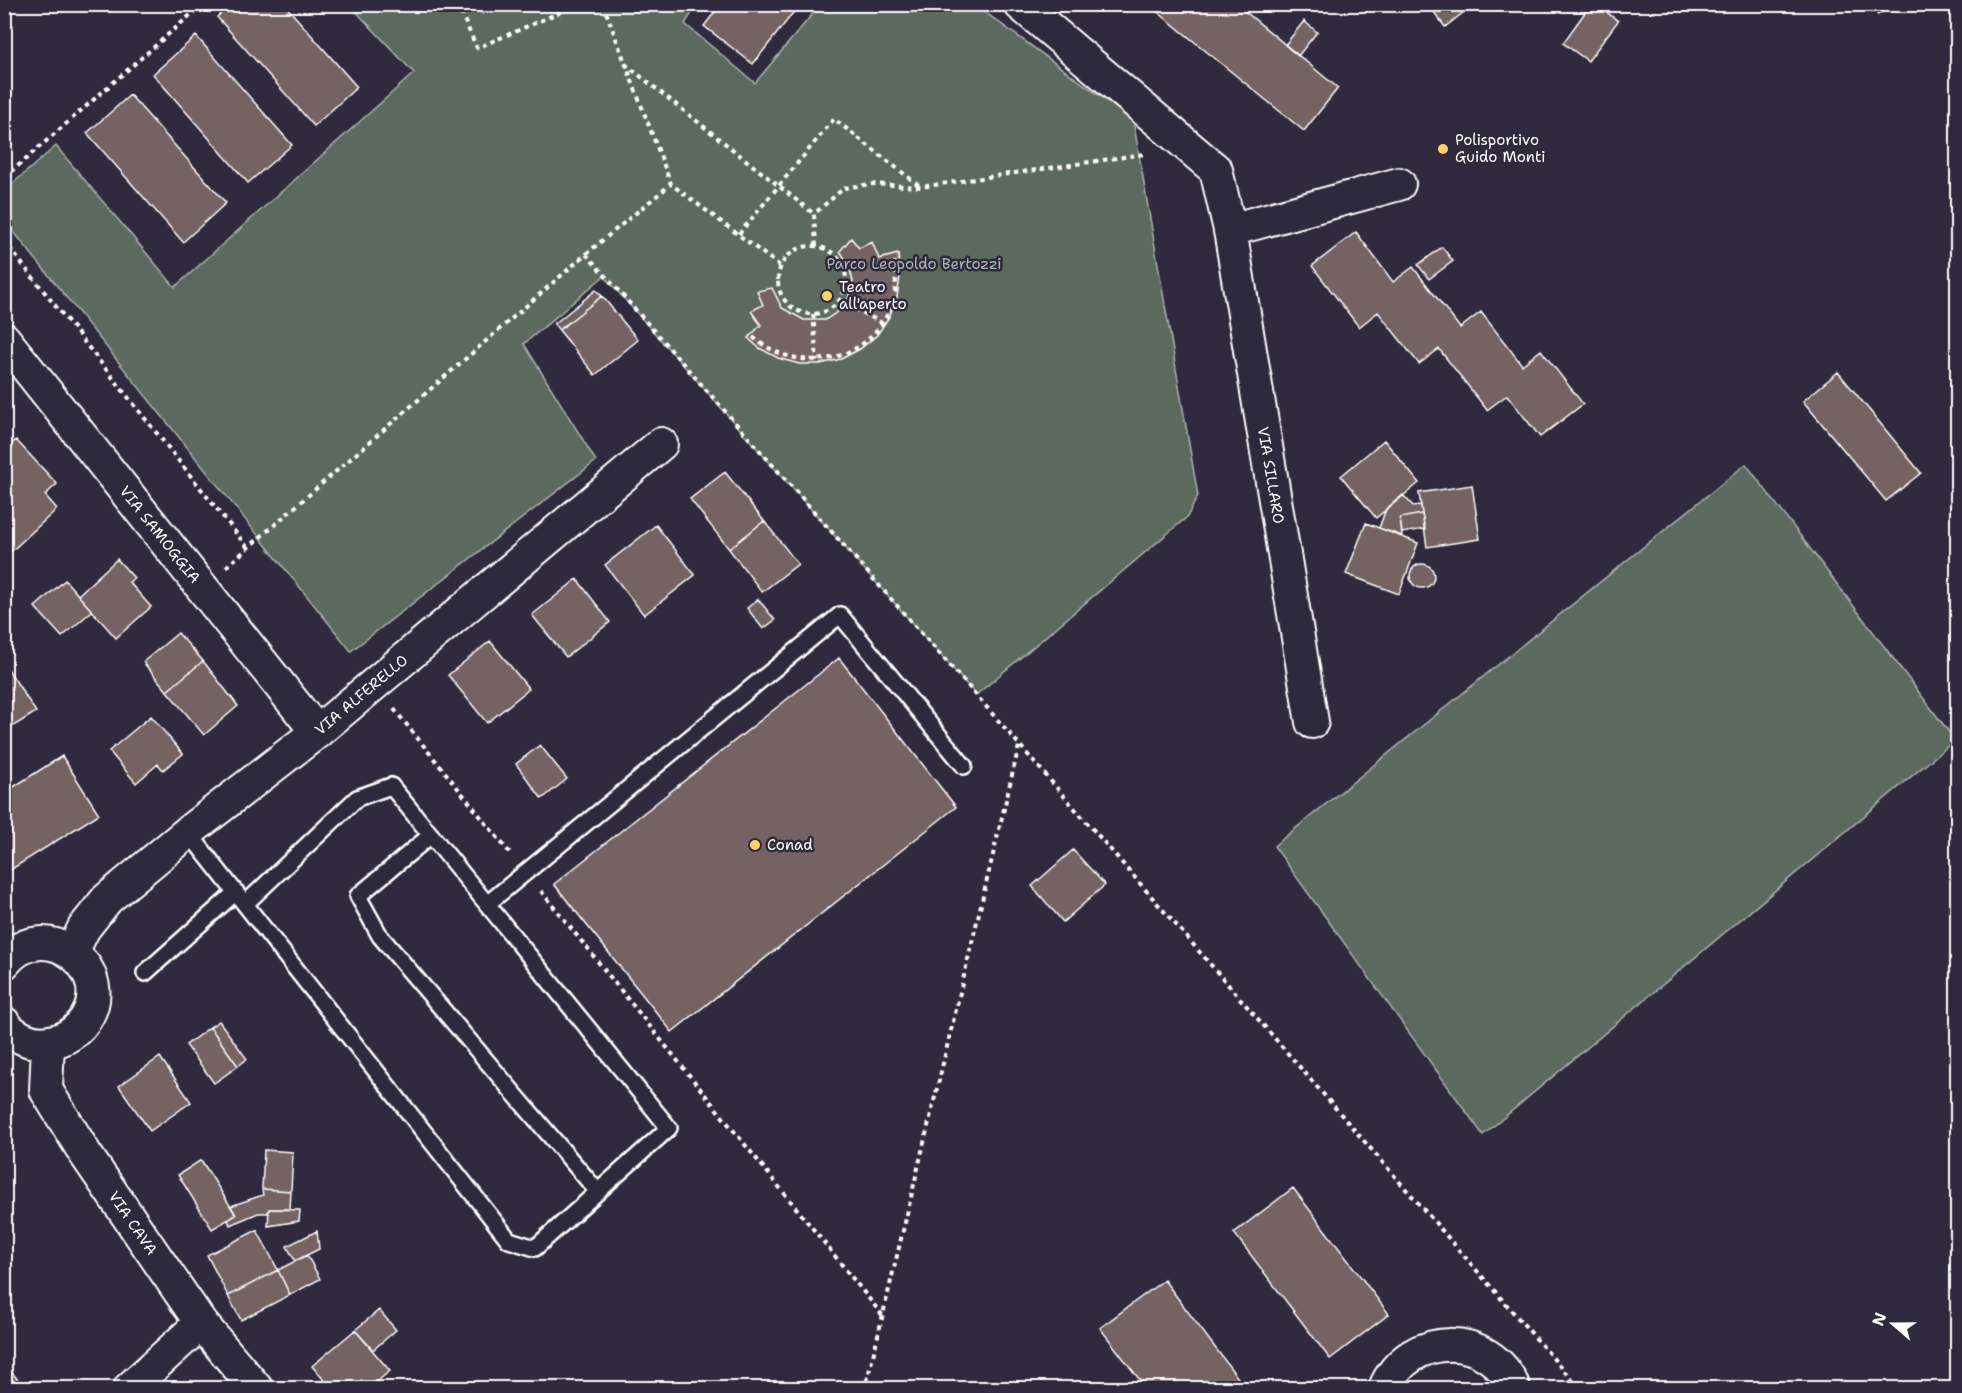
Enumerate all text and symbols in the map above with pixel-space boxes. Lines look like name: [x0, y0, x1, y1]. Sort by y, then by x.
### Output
place label: Polisportivo Guido Monti: [1455, 130, 1545, 167]
marker: Polisportivo Guido Monti: [1436, 142, 1450, 156]
park label: Parco Leopoldo Bertozzi: [826, 254, 1002, 274]
place label: Teatro all'aperto: [839, 277, 907, 314]
marker: Teatro all'aperto: [820, 289, 834, 303]
street label: VIA SILLARO: [1253, 425, 1289, 525]
street label: VIA SAMOGGIA: [115, 482, 205, 587]
street label: VIA ALFERELLO: [311, 650, 412, 740]
place label: Conad: [767, 835, 813, 855]
marker: Conad: [748, 838, 762, 852]
street label: VIA CAVA: [104, 1187, 162, 1259]
north arrow: [1863, 1294, 1923, 1354]
text: N: [1867, 1309, 1891, 1329]

